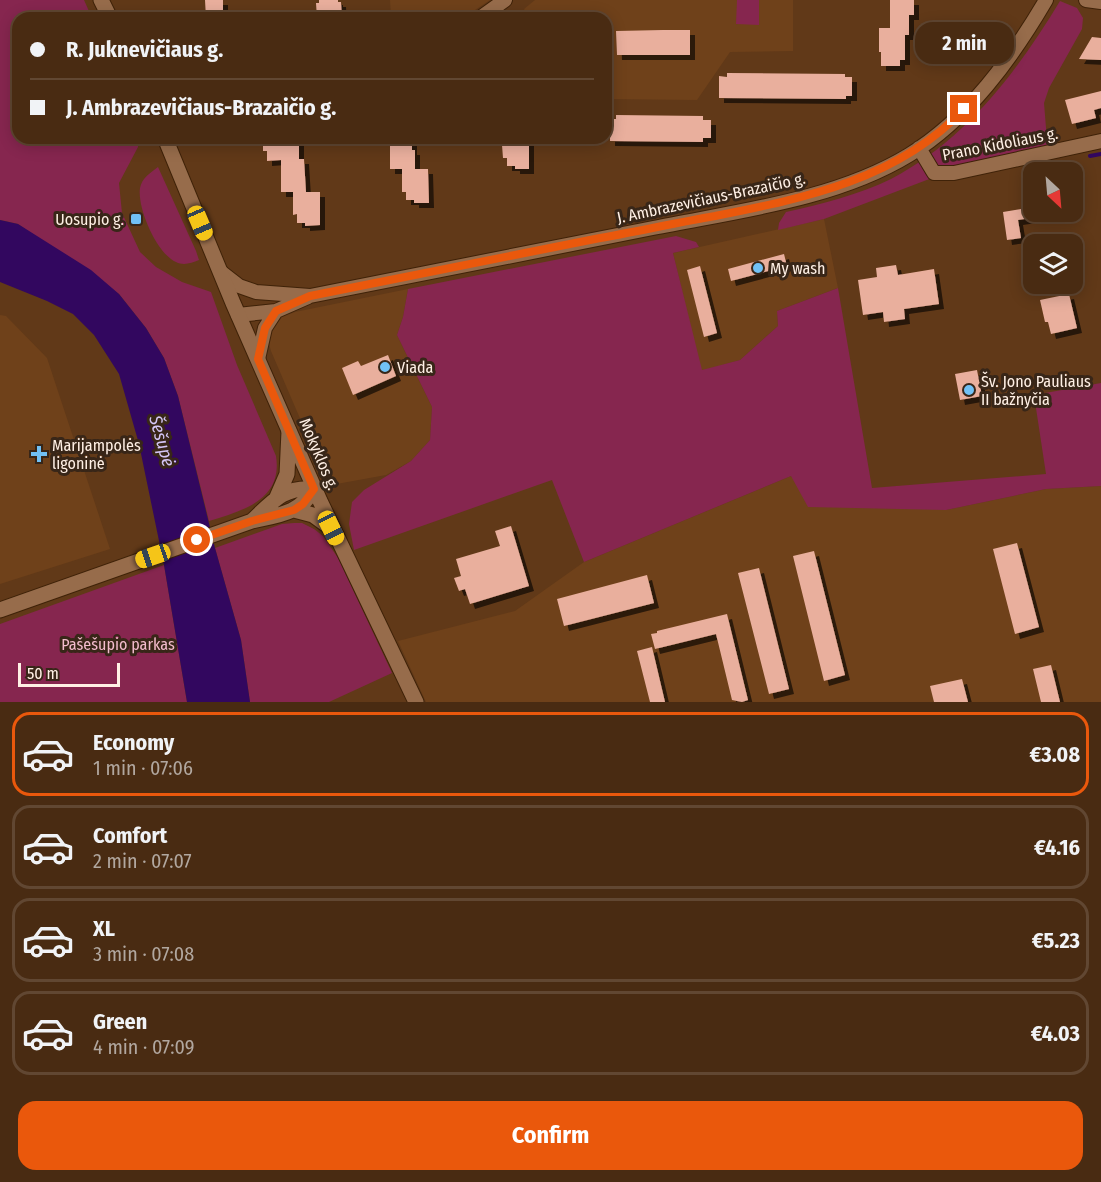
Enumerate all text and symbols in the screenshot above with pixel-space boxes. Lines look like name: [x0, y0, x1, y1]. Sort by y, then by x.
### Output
callout: 2 min: [914, 22, 1014, 64]
text: 2 min: [942, 31, 987, 55]
text: R. Juknevičiaus g.: [66, 36, 223, 63]
text: J. Ambrazevičiaus-Brazaičio g.: [66, 94, 336, 121]
route end: [950, 95, 977, 122]
street label: Prano Kidoliaus g.: [941, 124, 1059, 164]
north arrow: [1023, 162, 1083, 222]
map controls: [1023, 162, 1083, 294]
street label: J. Ambrazevičiaus-Brazaičio g.: [615, 169, 807, 227]
car: [185, 203, 215, 243]
place label: Uosupio g.: [55, 210, 124, 229]
marker: Uosupio g.: [129, 212, 143, 226]
button: layers: [1023, 234, 1083, 294]
place label: My wash: [770, 259, 826, 278]
marker: My wash: [751, 261, 765, 275]
place label: Viada: [397, 358, 434, 377]
marker: Viada: [378, 360, 392, 374]
place label: Šv. Jono Pauliaus II bažnyčia: [981, 371, 1091, 409]
marker: Šv. Jono Pauliaus II bažnyčia: [962, 383, 976, 397]
water label: Šešupė: [144, 412, 180, 470]
street label: Mokyklos g.: [295, 415, 343, 493]
place label: Marijampolės ligoninė: [52, 436, 141, 473]
marker: Marijampolės ligoninė: [30, 445, 48, 463]
car: [315, 508, 347, 548]
route start: [183, 526, 210, 553]
car: [133, 542, 173, 570]
park label: Pašešupio parkas: [61, 635, 175, 654]
scale bar: [18, 660, 120, 688]
text: 50 m: [27, 664, 59, 683]
icon: car: [21, 727, 75, 781]
text: Economy: [93, 729, 174, 756]
text: €3.08: [1029, 741, 1080, 768]
text: 1 min · 07:06: [93, 756, 193, 780]
icon: car: [21, 820, 75, 874]
text: Comfort: [93, 822, 167, 849]
text: €4.16: [1034, 834, 1080, 861]
text: 2 min · 07:07: [93, 849, 192, 873]
icon: car: [21, 913, 75, 967]
text: XL: [93, 915, 115, 942]
text: €5.23: [1032, 927, 1080, 954]
text: 3 min · 07:08: [93, 942, 194, 966]
icon: car: [21, 1006, 75, 1060]
text: Green: [93, 1008, 147, 1035]
text: €4.03: [1031, 1020, 1080, 1047]
text: 4 min · 07:09: [93, 1035, 194, 1059]
button: Confirm: [18, 1101, 1083, 1170]

